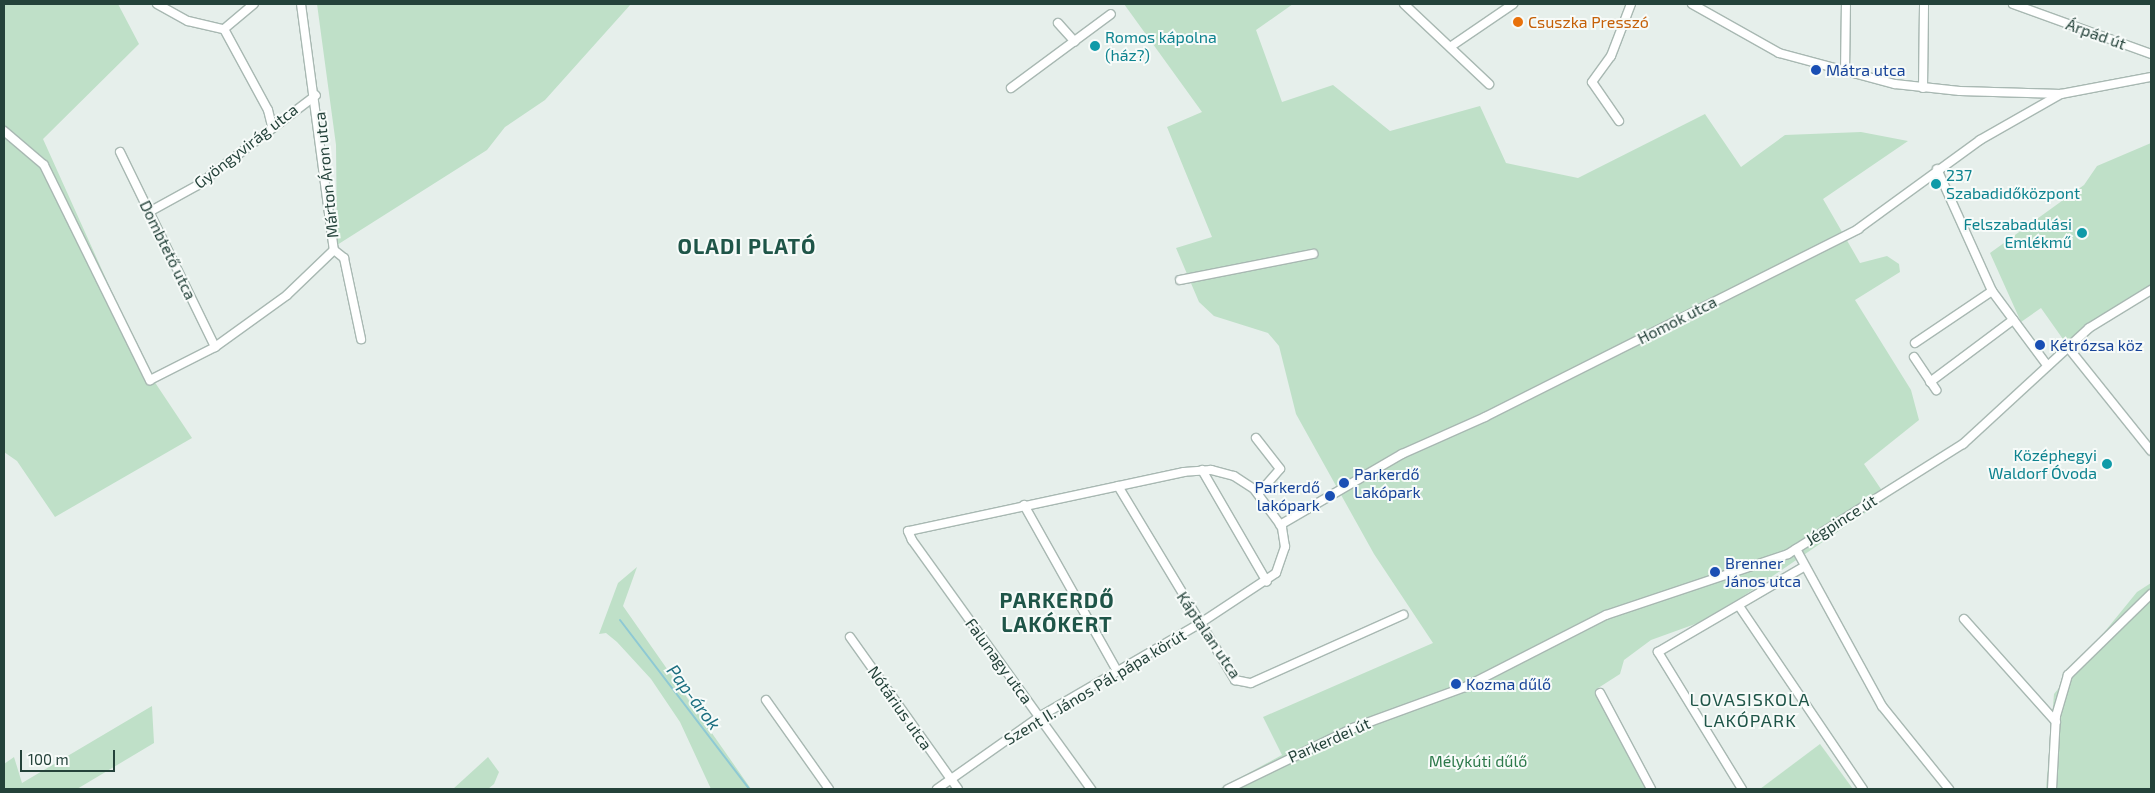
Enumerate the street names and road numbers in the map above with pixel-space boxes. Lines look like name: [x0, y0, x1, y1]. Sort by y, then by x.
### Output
street label: Árpád út: [2063, 14, 2129, 54]
street label: Gyöngyvirág utca: [190, 100, 302, 192]
street label: Márton Áron utca: [310, 111, 342, 239]
street label: Dombtető utca: [136, 197, 200, 303]
street label: Homok utca: [1634, 292, 1720, 348]
street label: Jégpince út: [1802, 491, 1880, 549]
street label: Káptalan utca: [1173, 588, 1245, 682]
street label: Falunagy utca: [961, 614, 1037, 708]
street label: Szent II. János Pál pápa körút: [1000, 625, 1190, 749]
street label: Nótárius utca: [864, 662, 936, 754]
street label: Parkerdei út: [1285, 713, 1373, 767]

